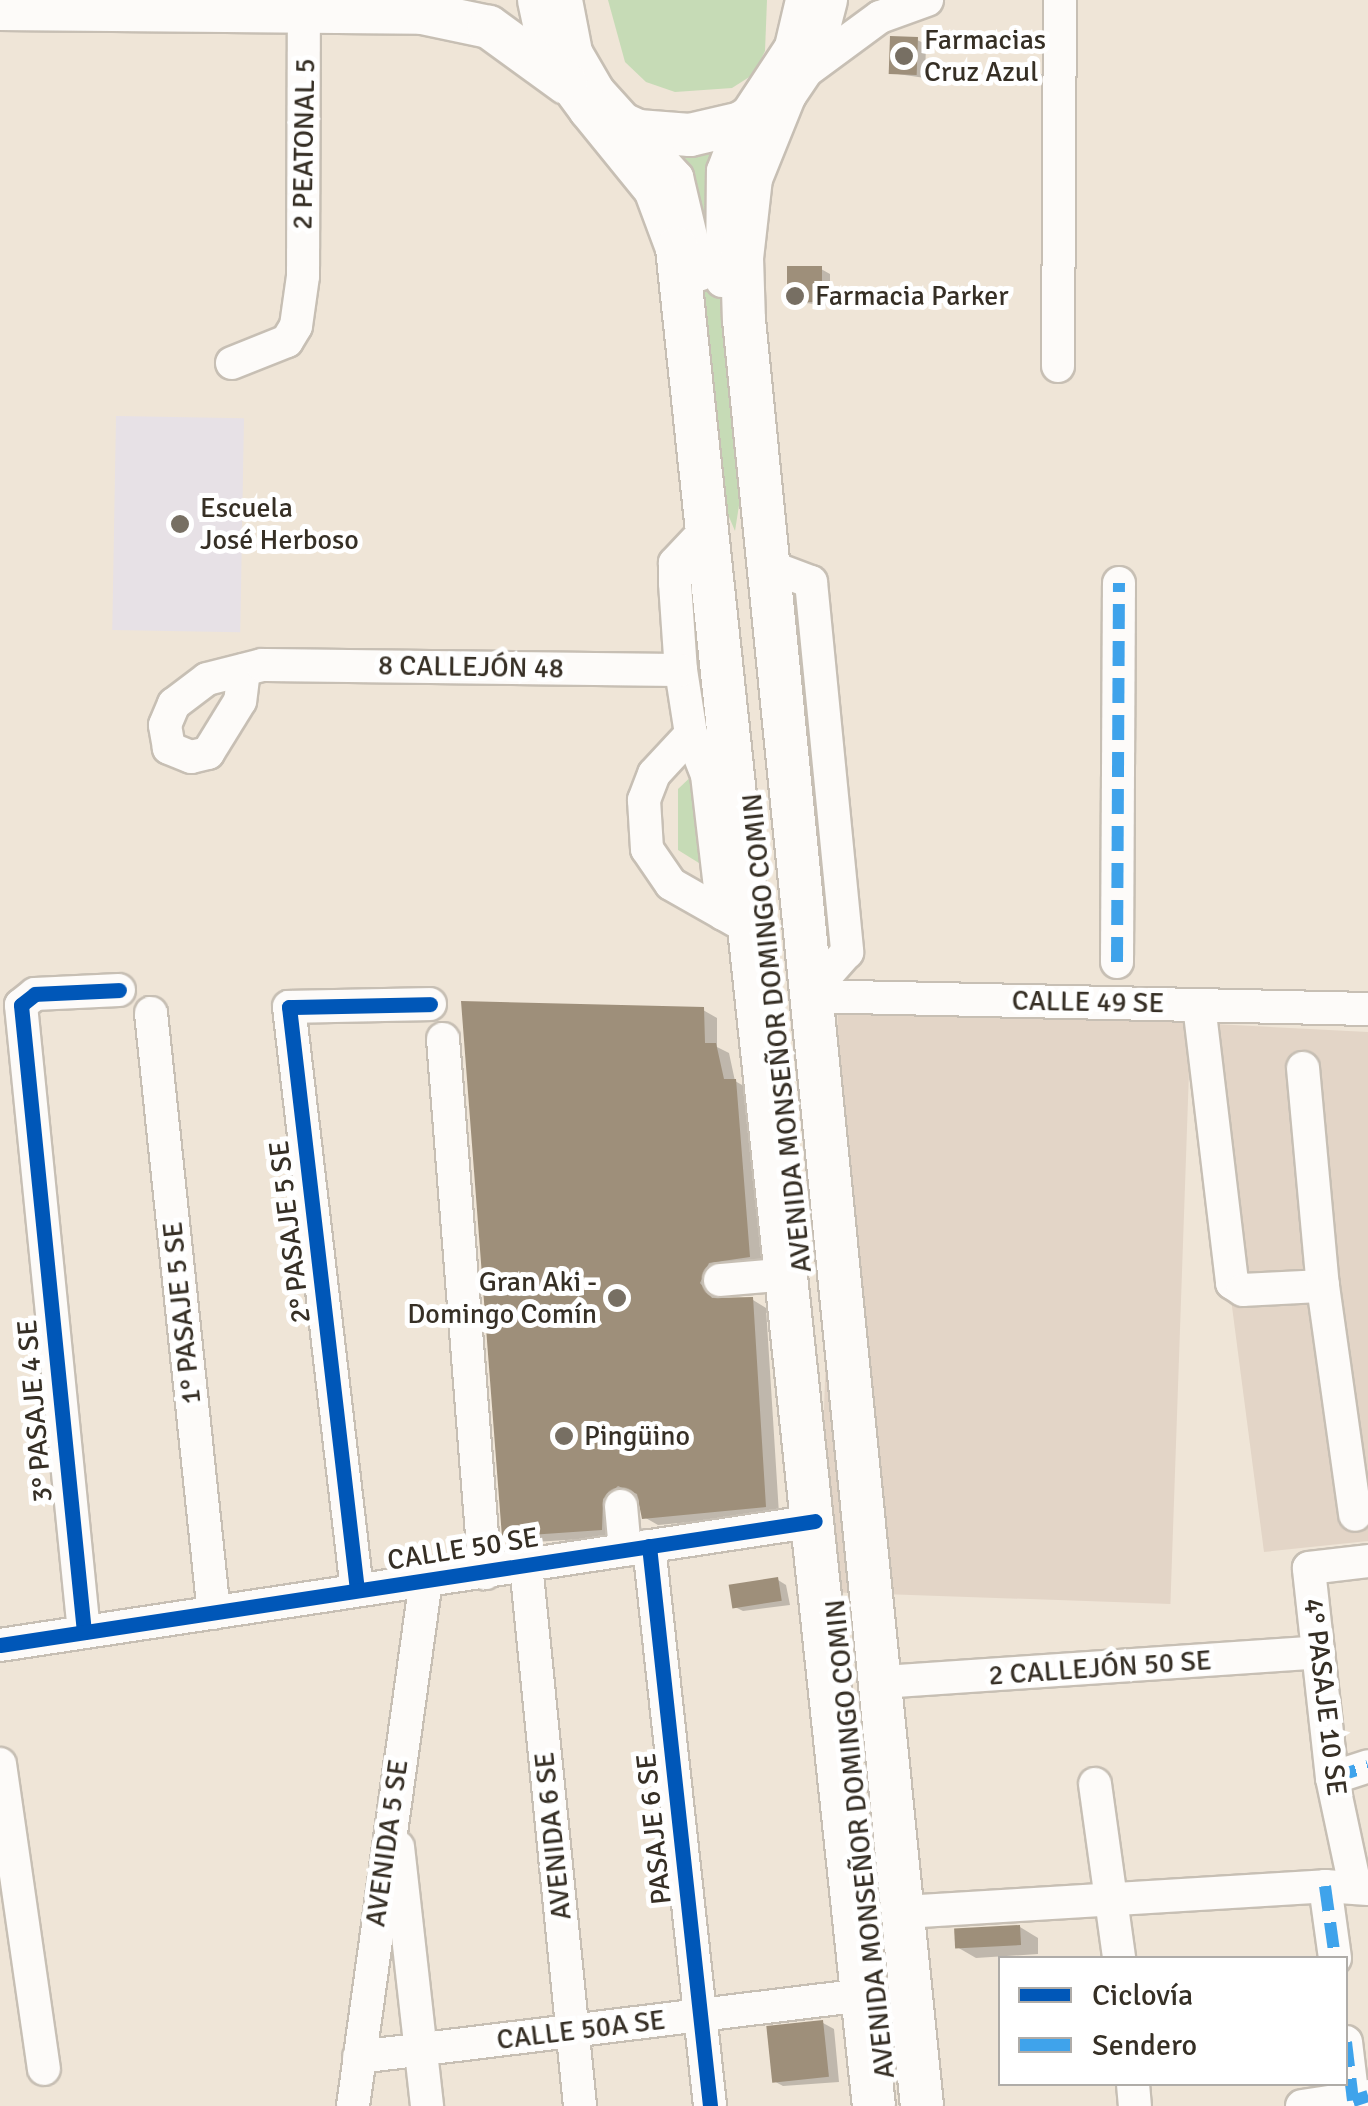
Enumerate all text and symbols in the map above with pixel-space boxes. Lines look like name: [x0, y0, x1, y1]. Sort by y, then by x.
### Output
place label: Farmacias Cruz Azul: [924, 23, 1046, 89]
marker: Farmacias Cruz Azul: [893, 45, 915, 67]
street label: 2 PEATONAL 5: [286, 58, 322, 230]
place label: Farmacia Parker: [815, 279, 1009, 313]
marker: Farmacia Parker: [784, 285, 806, 307]
place label: Escuela José Herboso: [200, 491, 359, 557]
marker: Escuela José Herboso: [169, 513, 191, 535]
street label: 8 CALLEJÓN 48: [378, 649, 564, 685]
street label: AVENIDA MONSEÑOR DOMINGO COMIN: [735, 792, 819, 1274]
street label: CALLE 49 SE: [1011, 984, 1165, 1020]
street label: 2° PASAJE 5 SE: [262, 1139, 318, 1325]
street label: 1° PASAJE 5 SE: [156, 1220, 208, 1406]
place label: Gran Aki - Domingo Comín: [407, 1265, 597, 1331]
marker: Gran Aki - Domingo Comín: [606, 1287, 628, 1309]
street label: 3° PASAJE 4 SE: [10, 1318, 60, 1504]
place label: Pingüino: [584, 1419, 690, 1453]
marker: Pingüino: [553, 1425, 575, 1447]
street label: CALLE 50 SE: [385, 1520, 541, 1578]
street label: 4° PASAJE 10 SE: [1296, 1596, 1354, 1798]
street label: AVENIDA MONSEÑOR DOMINGO COMIN: [818, 1598, 902, 2080]
street label: 2 CALLEJÓN 50 SE: [987, 1643, 1213, 1693]
street label: AVENIDA 6 SE: [527, 1750, 579, 1922]
street label: PASAJE 6 SE: [629, 1752, 679, 1906]
street label: AVENIDA 5 SE: [359, 1757, 415, 1929]
legend: [998, 1956, 1348, 2086]
text: Ciclovía: [1092, 1977, 1193, 2014]
street label: CALLE 50A SE: [495, 2003, 667, 2057]
text: Sendero: [1092, 2027, 1197, 2064]

